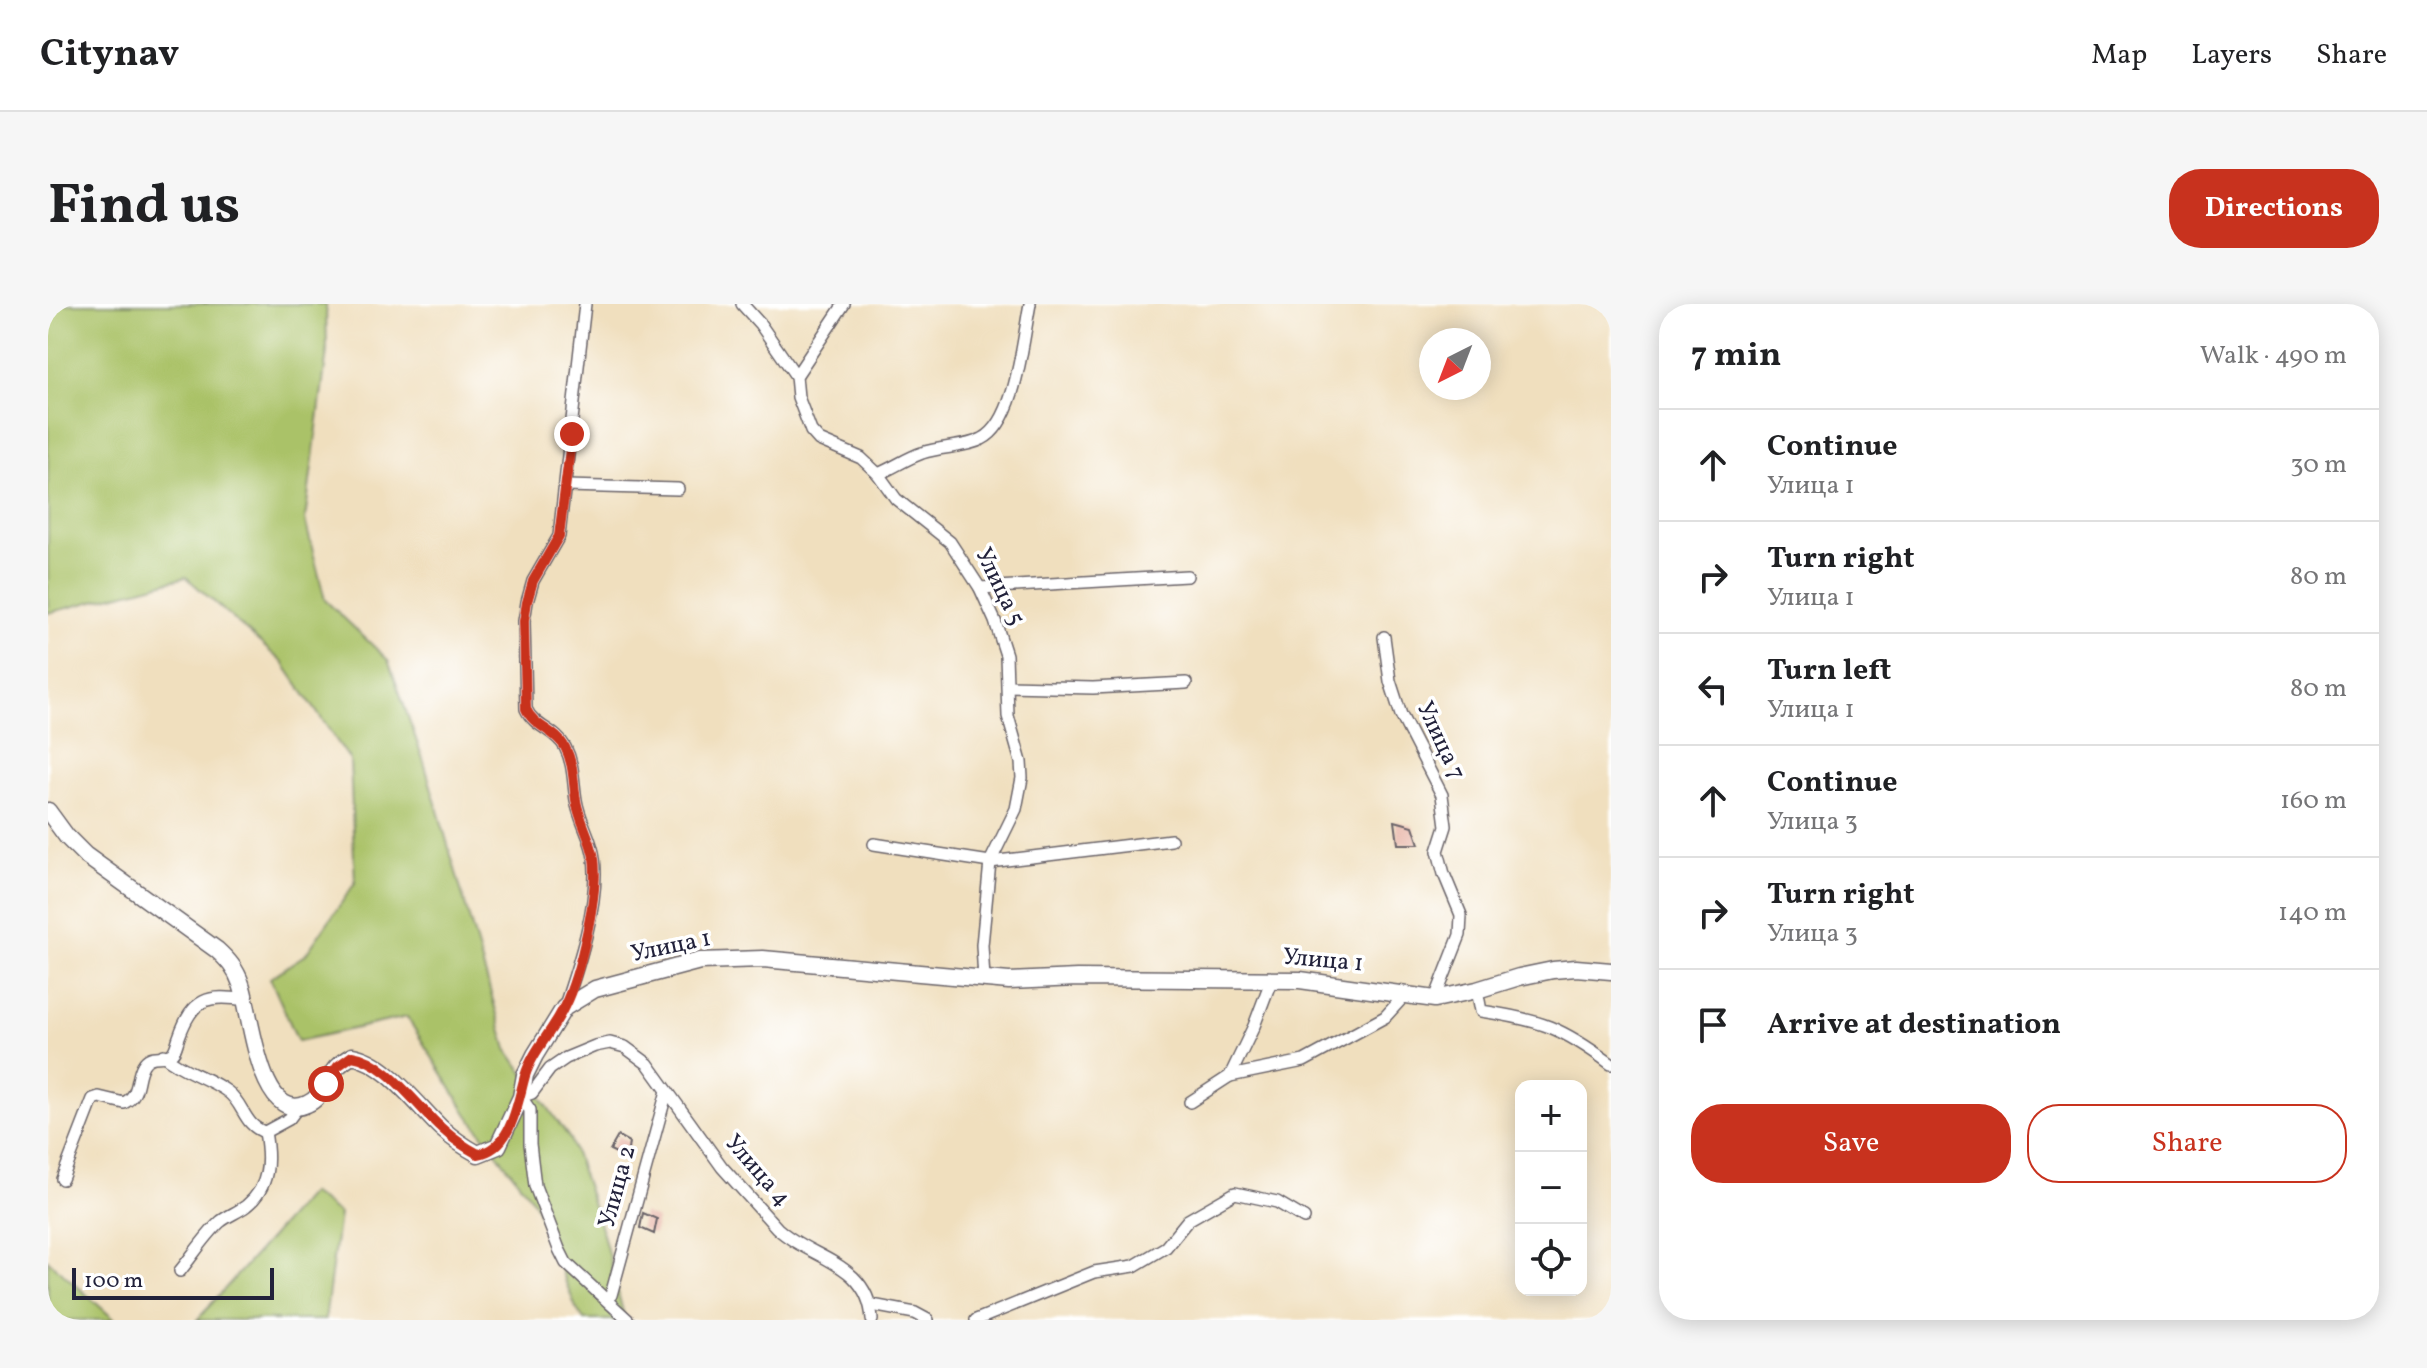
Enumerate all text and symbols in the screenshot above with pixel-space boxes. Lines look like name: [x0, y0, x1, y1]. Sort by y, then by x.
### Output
text: Citynav: [40, 29, 179, 82]
text: Map: [2091, 36, 2147, 75]
text: Layers: [2191, 36, 2272, 75]
text: Share: [2316, 36, 2387, 75]
text: Find us: [48, 169, 240, 247]
button: Directions: [2169, 169, 2379, 248]
north arrow: [1419, 328, 1491, 400]
text: 7 min: [1691, 333, 1781, 380]
text: Walk · 490 m: [2200, 338, 2347, 374]
route end: [554, 416, 590, 452]
text: Continue: [1767, 426, 1898, 468]
icon: ahead: [1691, 443, 1735, 487]
text: 30 m: [2290, 447, 2347, 483]
text: Улица 1: [1767, 468, 1855, 504]
text: Turn right: [1767, 538, 1915, 580]
street label: Улица 5: [966, 542, 1032, 632]
icon: right: [1691, 555, 1735, 599]
text: 80 m: [2290, 559, 2347, 595]
text: Улица 1: [1767, 580, 1855, 616]
text: Turn left: [1767, 650, 1891, 692]
icon: left: [1691, 667, 1735, 711]
text: 80 m: [2290, 671, 2347, 707]
text: Улица 1: [1767, 692, 1855, 728]
street label: Улица 7: [1407, 696, 1473, 786]
text: Continue: [1767, 762, 1898, 804]
icon: ahead: [1691, 779, 1735, 823]
text: 160 m: [2280, 783, 2347, 819]
text: Улица 3: [1767, 804, 1858, 840]
text: Turn right: [1767, 874, 1915, 916]
icon: right: [1691, 891, 1735, 935]
text: 140 m: [2278, 895, 2347, 931]
text: Улица 3: [1767, 916, 1858, 952]
street label: Улица 1: [628, 922, 714, 972]
street label: Улица 1: [1281, 941, 1365, 981]
icon: arrive: [1691, 1003, 1735, 1047]
text: Arrive at destination: [1767, 1004, 2061, 1046]
route start: [308, 1066, 344, 1102]
map controls: [1515, 1080, 1587, 1296]
button: +: [1515, 1080, 1587, 1152]
button: Save: [1691, 1104, 2011, 1183]
button: Share: [2027, 1104, 2347, 1183]
street label: Улица 4: [716, 1127, 798, 1215]
street label: Улица 2: [591, 1142, 645, 1232]
button: −: [1515, 1152, 1587, 1224]
button: locate: [1515, 1224, 1587, 1296]
scale bar: [72, 1264, 274, 1300]
text: 100 m: [84, 1266, 143, 1297]

